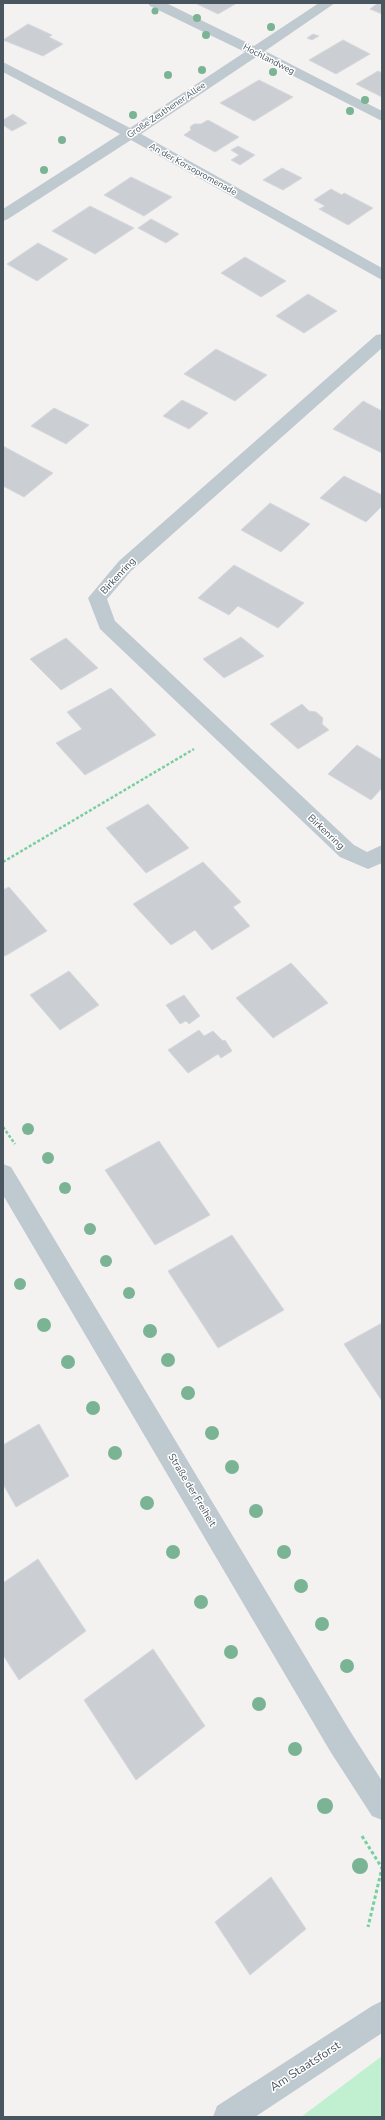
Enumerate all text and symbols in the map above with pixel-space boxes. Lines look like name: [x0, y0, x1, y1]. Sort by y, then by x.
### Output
street label: Hochlandweg: [241, 41, 297, 77]
street label: Große Zeuthener Allee: [124, 79, 208, 141]
street label: An der Korsopromenade: [147, 140, 239, 198]
street label: Birkenring: [97, 554, 139, 598]
street label: Birkenring: [304, 811, 348, 853]
street label: Straße der Freiheit: [165, 1451, 220, 1530]
street label: Am Staatsforst: [267, 2037, 344, 2095]

